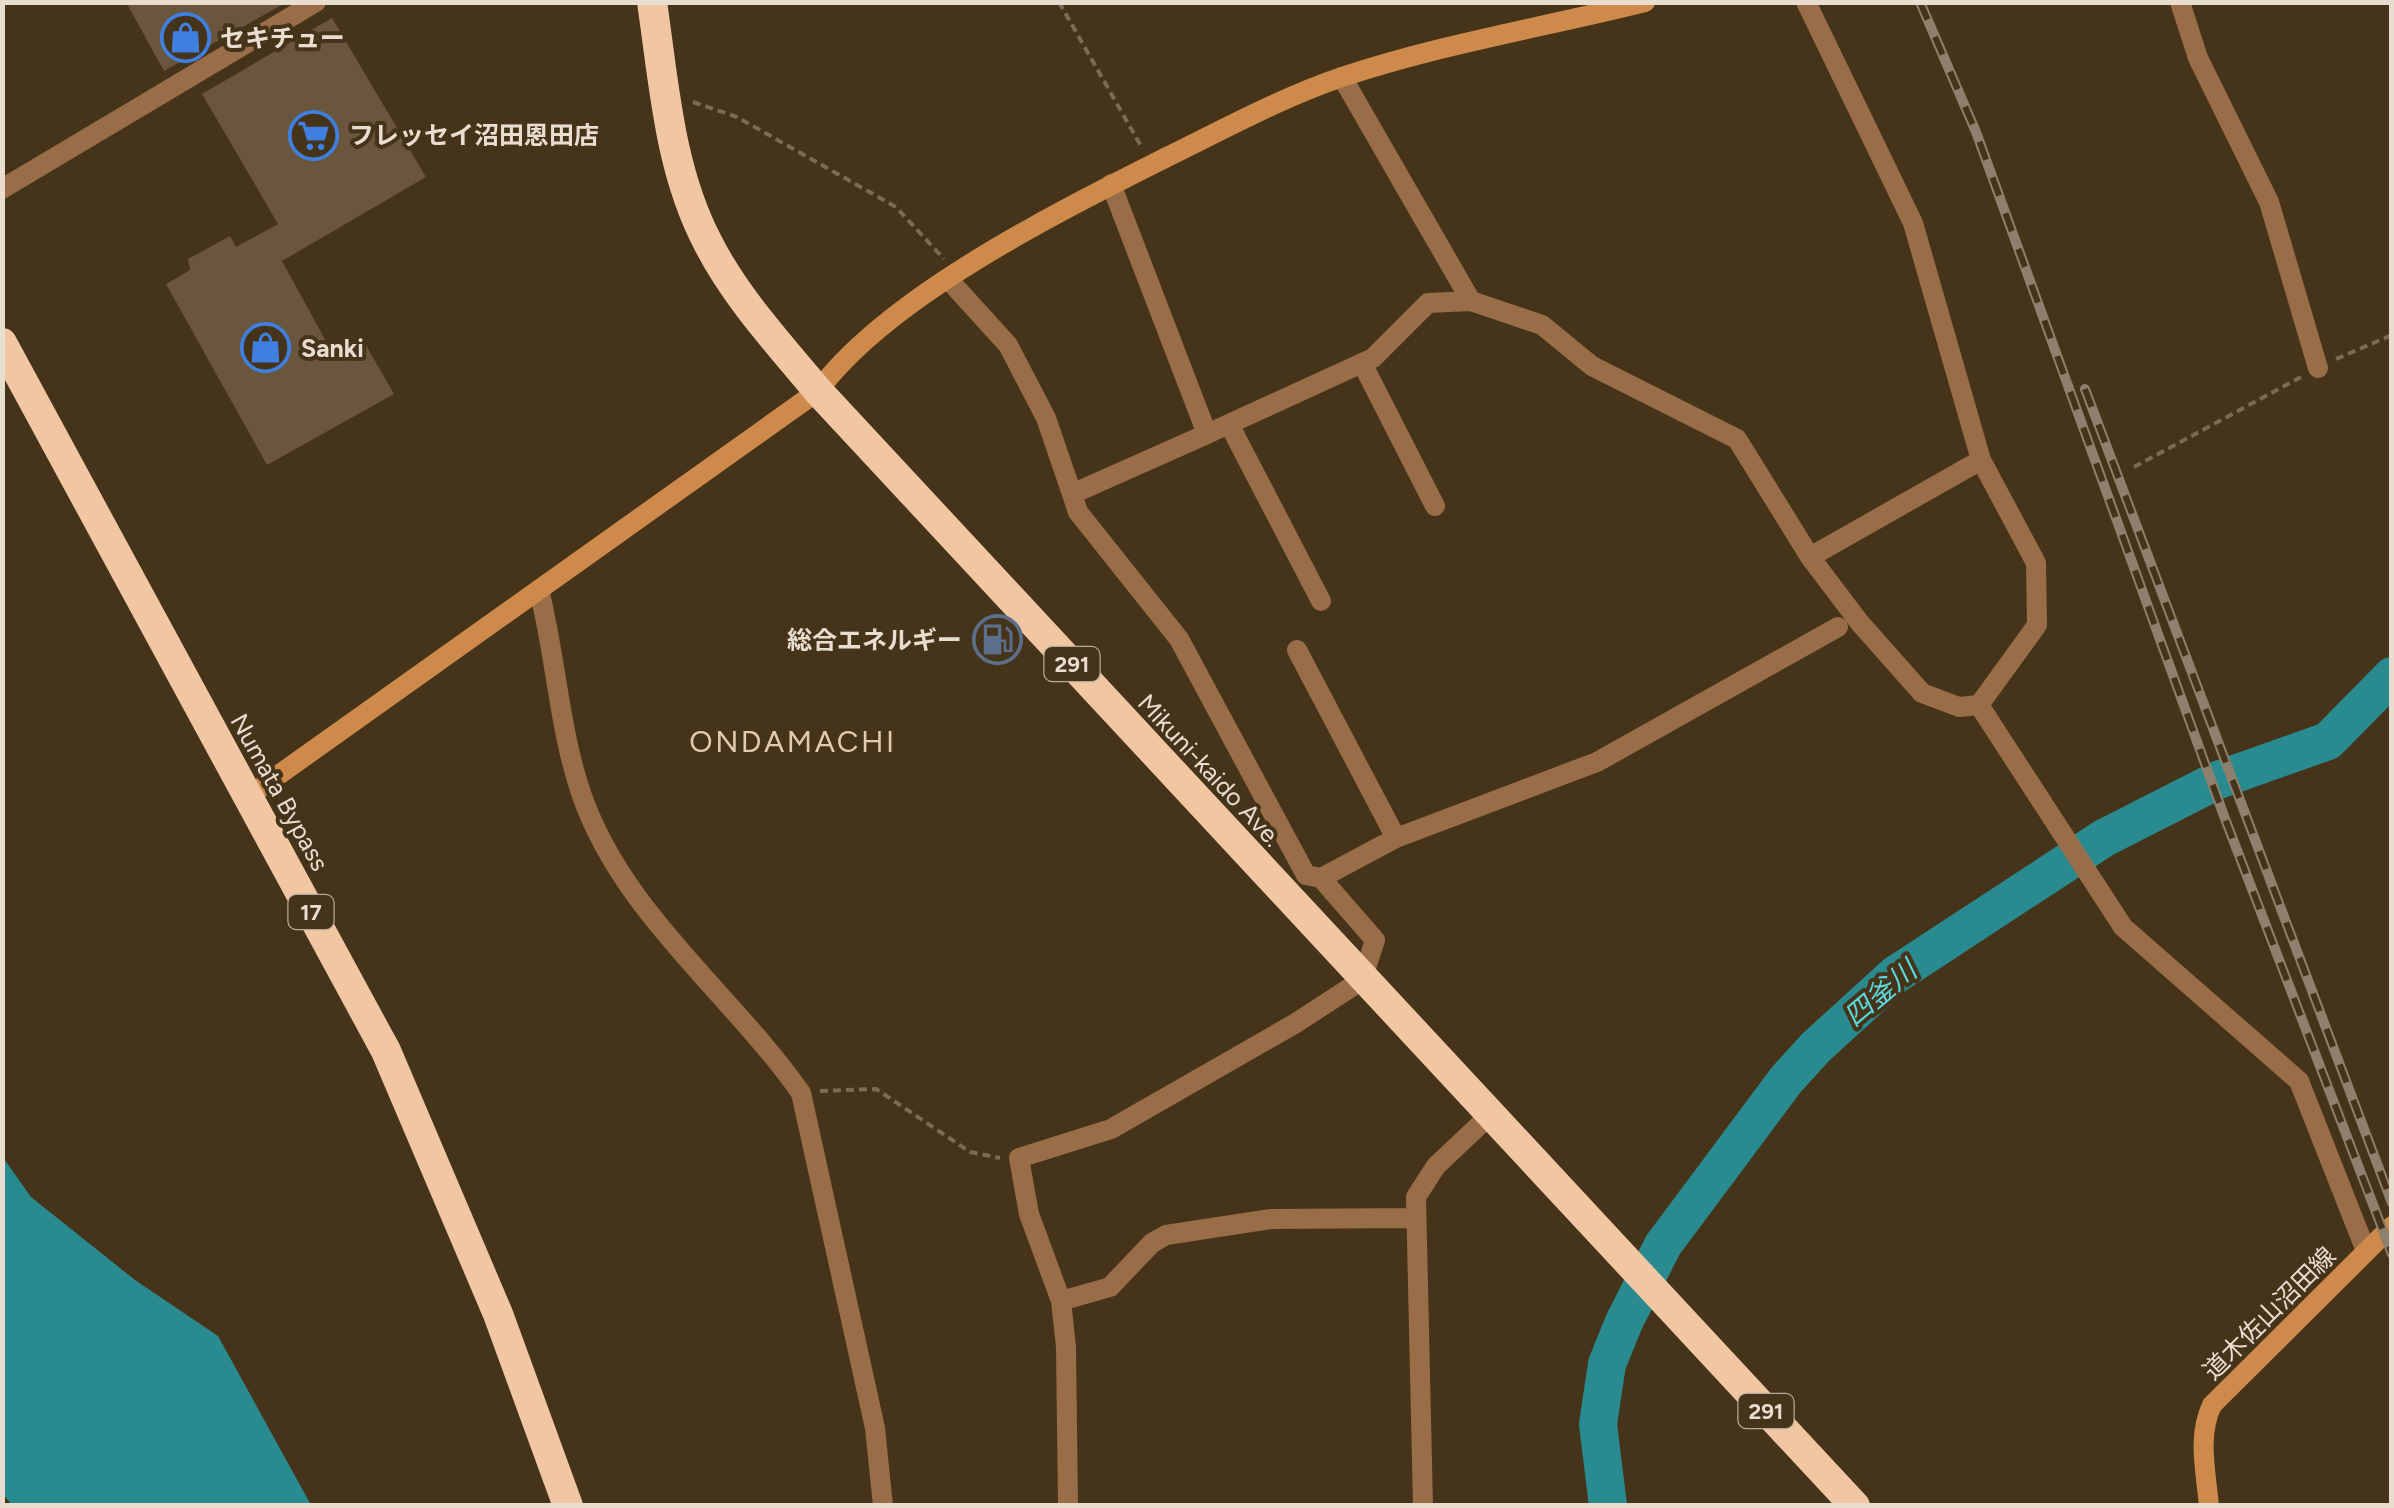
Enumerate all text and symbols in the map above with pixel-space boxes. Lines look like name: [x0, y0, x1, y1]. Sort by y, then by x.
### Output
shop icon: セキチュー: [159, 12, 211, 64]
place label: セキチュー: [220, 23, 345, 53]
supermarket icon: フレッセイ沼田恩田店: [288, 109, 340, 161]
place label: フレッセイ沼田恩田店: [349, 120, 599, 150]
shop icon: Sanki: [240, 322, 292, 374]
place label: Sanki: [301, 333, 364, 363]
fuel station icon: 総合エネルギー: [971, 614, 1023, 666]
place label: 総合エネルギー: [787, 625, 962, 655]
road number: 291: [1044, 647, 1100, 681]
street label: Mikuni-kaido Ave.: [1132, 688, 1288, 852]
street label: Numata Bypass: [224, 708, 336, 876]
district label: ONDAMACHI: [689, 723, 897, 760]
road number: 17: [288, 895, 334, 929]
water label: 四釜川: [1837, 951, 1925, 1033]
street label: 道木佐山沼田線: [2197, 1241, 2341, 1385]
road number: 291: [1738, 1394, 1794, 1428]

